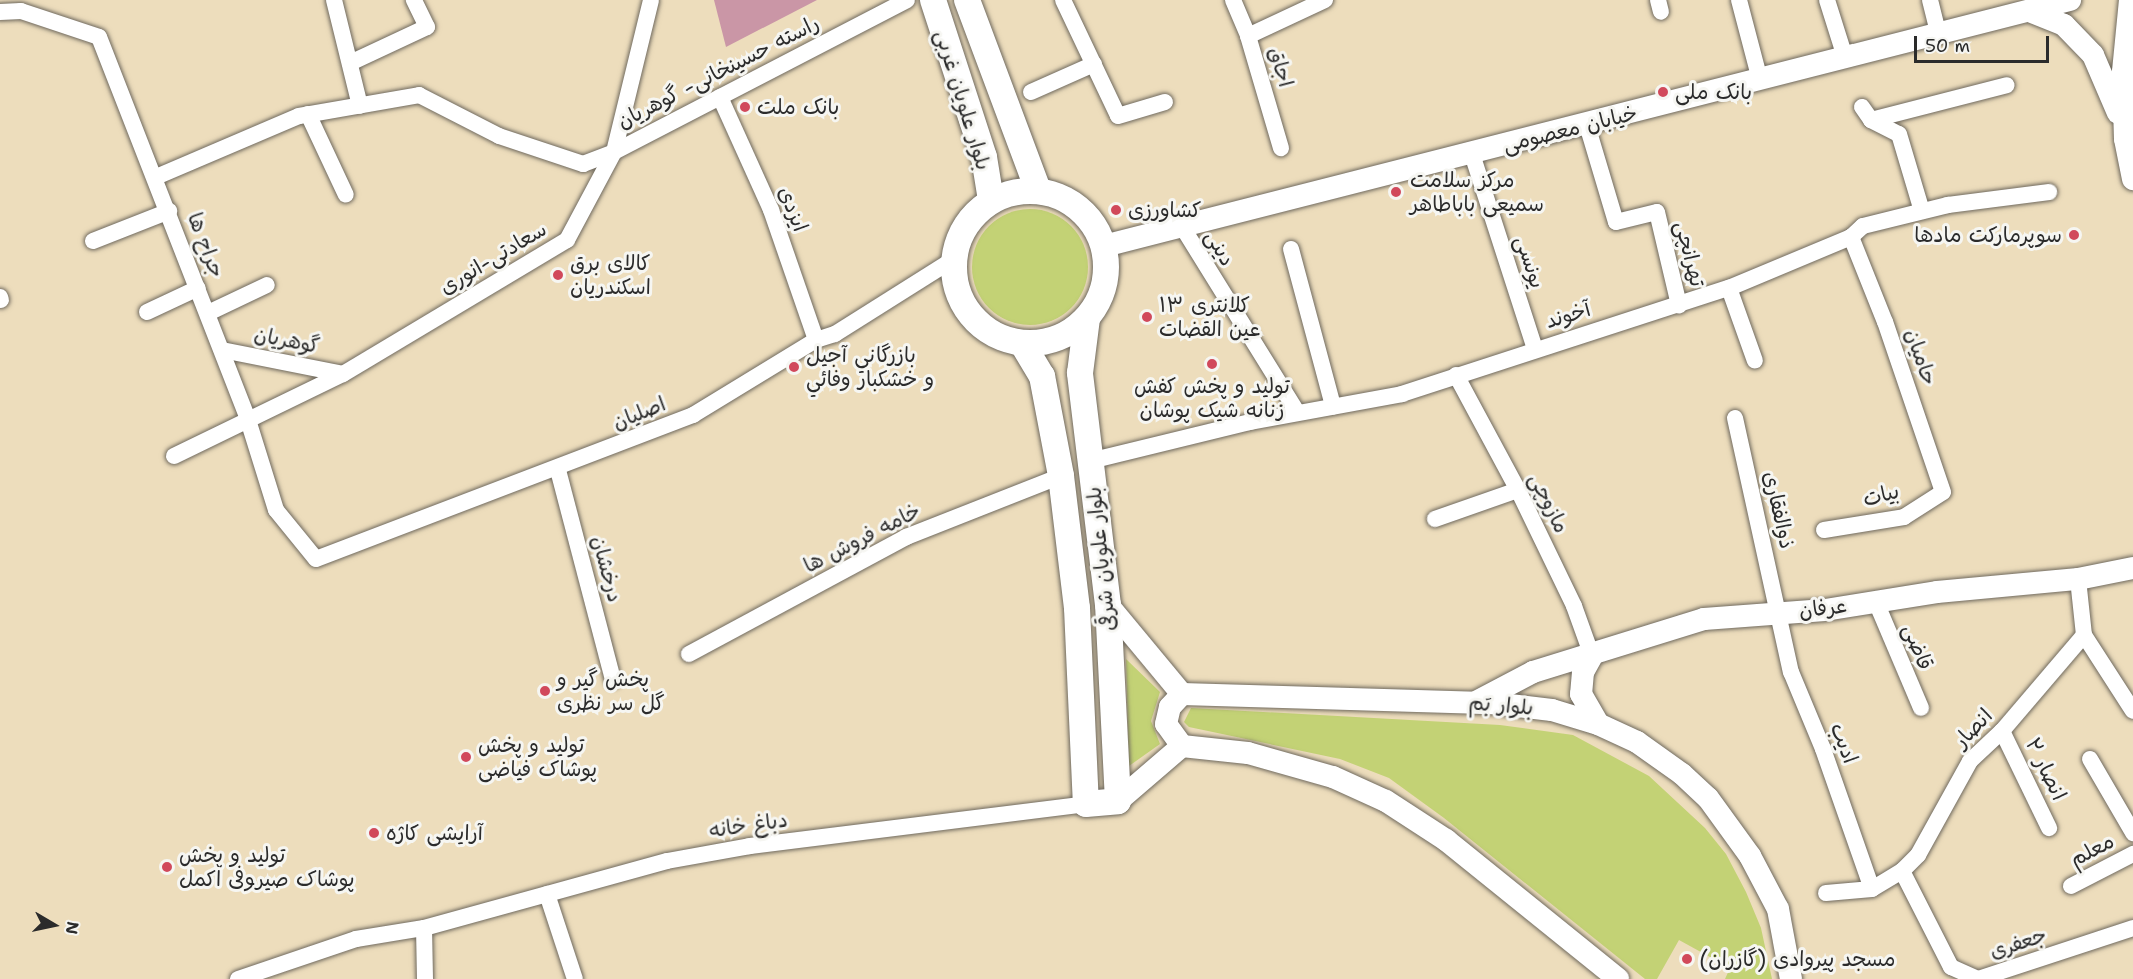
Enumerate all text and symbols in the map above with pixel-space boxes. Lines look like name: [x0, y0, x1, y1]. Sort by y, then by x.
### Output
street label: راسته حسینخانی- گوهریان: [613, 10, 823, 134]
scale bar: [1917, 24, 2052, 62]
street label: بلوار علویان غربی: [930, 27, 996, 173]
text: 50 m: [1925, 34, 1970, 58]
street label: اجاق: [1263, 44, 1299, 90]
place label: بانک ملی: [1675, 79, 1752, 105]
marker: بانک ملی: [1656, 85, 1670, 99]
place label: بانک ملت: [757, 94, 839, 120]
marker: بانک ملت: [738, 100, 752, 114]
street label: خیابان معصومی: [1500, 100, 1640, 158]
place label: مرکز سلامت سمیعی باباطاهر: [1410, 167, 1544, 217]
street label: ایزدی: [773, 183, 813, 235]
marker: مرکز سلامت سمیعی باباطاهر: [1387, 183, 1405, 201]
place label: کشاورزی: [1128, 197, 1202, 223]
marker: کشاورزی: [1109, 203, 1123, 217]
street label: جراح ها: [182, 209, 230, 281]
street label: سعادتی-انوری: [435, 216, 551, 300]
street label: تهرانچی: [1670, 219, 1710, 289]
place label: سوپرمارکت مادها: [1914, 222, 2062, 248]
street label: دینی: [1200, 226, 1240, 270]
marker: سوپرمارکت مادها: [2067, 228, 2081, 242]
street label: یونسی: [1510, 233, 1550, 291]
place label: کالای برق اسکندریان: [570, 250, 651, 300]
marker: کالای برق اسکندریان: [551, 268, 565, 282]
place label: کلانتری ۱۳ عین القضات: [1159, 292, 1261, 342]
street label: آخوند: [1542, 296, 1594, 334]
marker: کلانتری ۱۳ عین القضات: [1140, 310, 1154, 324]
street label: گوهریان: [252, 321, 322, 359]
street label: حامیان: [1900, 326, 1942, 388]
place label: بازرگاني آجيل و خشكبار وفائي: [806, 342, 934, 392]
marker: تولید و پخش کفش زنانه شیک پوشان: [1205, 357, 1219, 371]
marker: بازرگاني آجيل و خشكبار وفائي: [787, 360, 801, 374]
place label: تولید و پخش کفش زنانه شیک پوشان: [1134, 373, 1290, 423]
street label: اصلیان: [609, 391, 669, 435]
street label: مازوچی: [1524, 469, 1574, 537]
street label: ذوالفقاری: [1758, 469, 1800, 551]
street label: بیات: [1860, 478, 1902, 512]
street label: بلوار علویان شرقی: [1081, 486, 1121, 632]
street label: خامه فروش ها: [799, 498, 925, 578]
street label: درخشان: [586, 533, 628, 605]
street label: عرفان: [1798, 593, 1848, 623]
street label: قاضی: [1898, 621, 1938, 673]
place label: پخش گیر و گل سر نظری: [557, 666, 665, 716]
marker: پخش گیر و گل سر نظری: [538, 684, 552, 698]
street label: بلوار بَم: [1468, 690, 1534, 720]
street label: انصار: [1948, 703, 1998, 753]
street label: ادیب: [1825, 719, 1863, 767]
place label: تولید و پخش پوشاک فیاضی: [478, 732, 597, 782]
street label: انصار ۲: [2020, 734, 2072, 804]
marker: تولید و پخش پوشاک فیاضی: [459, 750, 473, 764]
street label: دباغ خانه: [707, 807, 789, 843]
place label: آرایشی کاژه: [386, 820, 483, 846]
marker: آرایشی کاژه: [367, 826, 381, 840]
street label: معلم: [2066, 828, 2118, 872]
place label: تولید و پخش پوشاک صیروفی اکمل: [179, 842, 355, 892]
marker: تولید و پخش پوشاک صیروفی اکمل: [160, 860, 174, 874]
north arrow: [24, 895, 84, 955]
text: N: [61, 920, 84, 936]
street label: جعفری: [1986, 922, 2050, 964]
place label: مسجد پیروادی (گازران): [1699, 946, 1895, 972]
marker: مسجد پیروادی (گازران): [1680, 952, 1694, 966]

